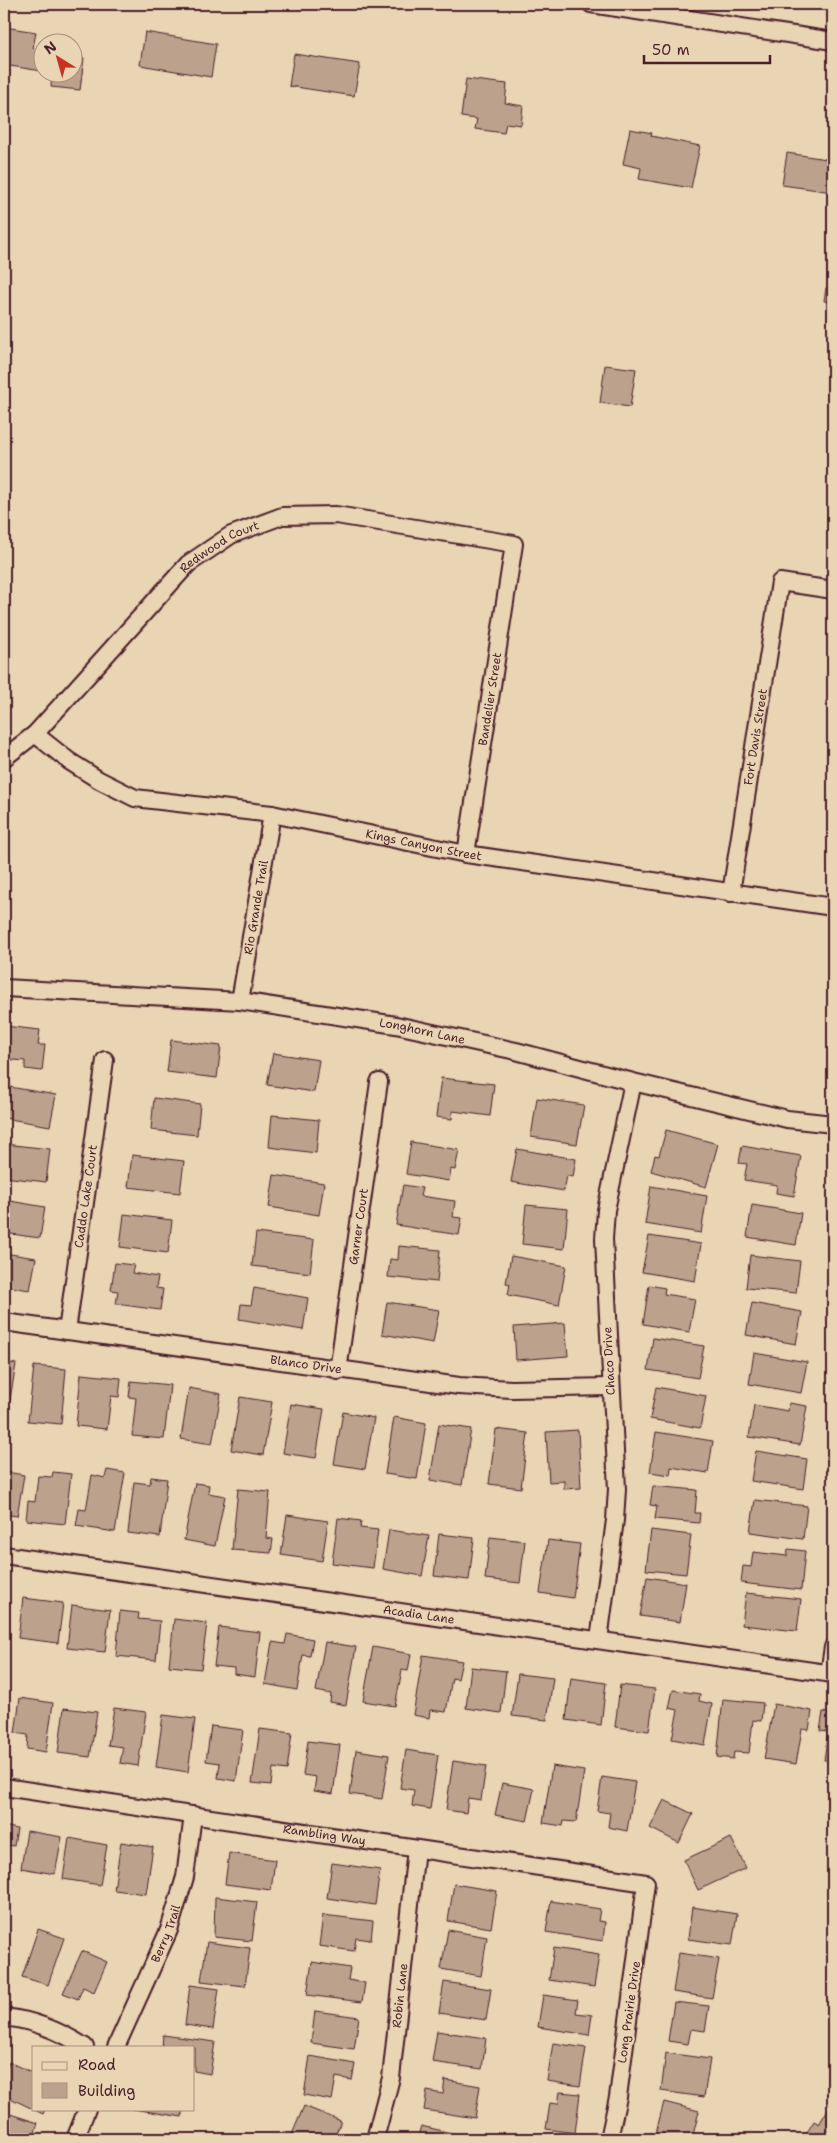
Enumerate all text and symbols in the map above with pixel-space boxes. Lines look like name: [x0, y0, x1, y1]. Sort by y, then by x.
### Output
north arrow: [32, 32, 82, 82]
scale bar: [644, 32, 771, 64]
text: N: [40, 37, 60, 58]
text: 50 m: [652, 40, 690, 60]
street label: Redwood Court: [176, 517, 261, 576]
street label: Bandelier Street: [475, 651, 505, 747]
street label: Fort Davis Street: [740, 687, 771, 786]
street label: Kings Canyon Street: [364, 826, 483, 864]
street label: Rio Grande Trail: [240, 859, 272, 956]
street label: Longhorn Lane: [378, 1015, 467, 1048]
street label: Caddo Lake Court: [71, 1144, 101, 1249]
street label: Garner Court: [345, 1187, 372, 1266]
street label: Chaco Drive: [599, 1326, 619, 1396]
street label: Blanco Drive: [269, 1352, 343, 1377]
street label: Acadia Lane: [382, 1601, 456, 1628]
street label: Rambling Way: [282, 1821, 367, 1849]
street label: Berry Trail: [147, 1902, 184, 1965]
street label: Long Prairie Drive: [614, 1960, 644, 2064]
street label: Robin Lane: [389, 1962, 411, 2029]
legend: [32, 2046, 195, 2110]
text: Road: [78, 2055, 116, 2075]
text: Building: [78, 2081, 135, 2101]

